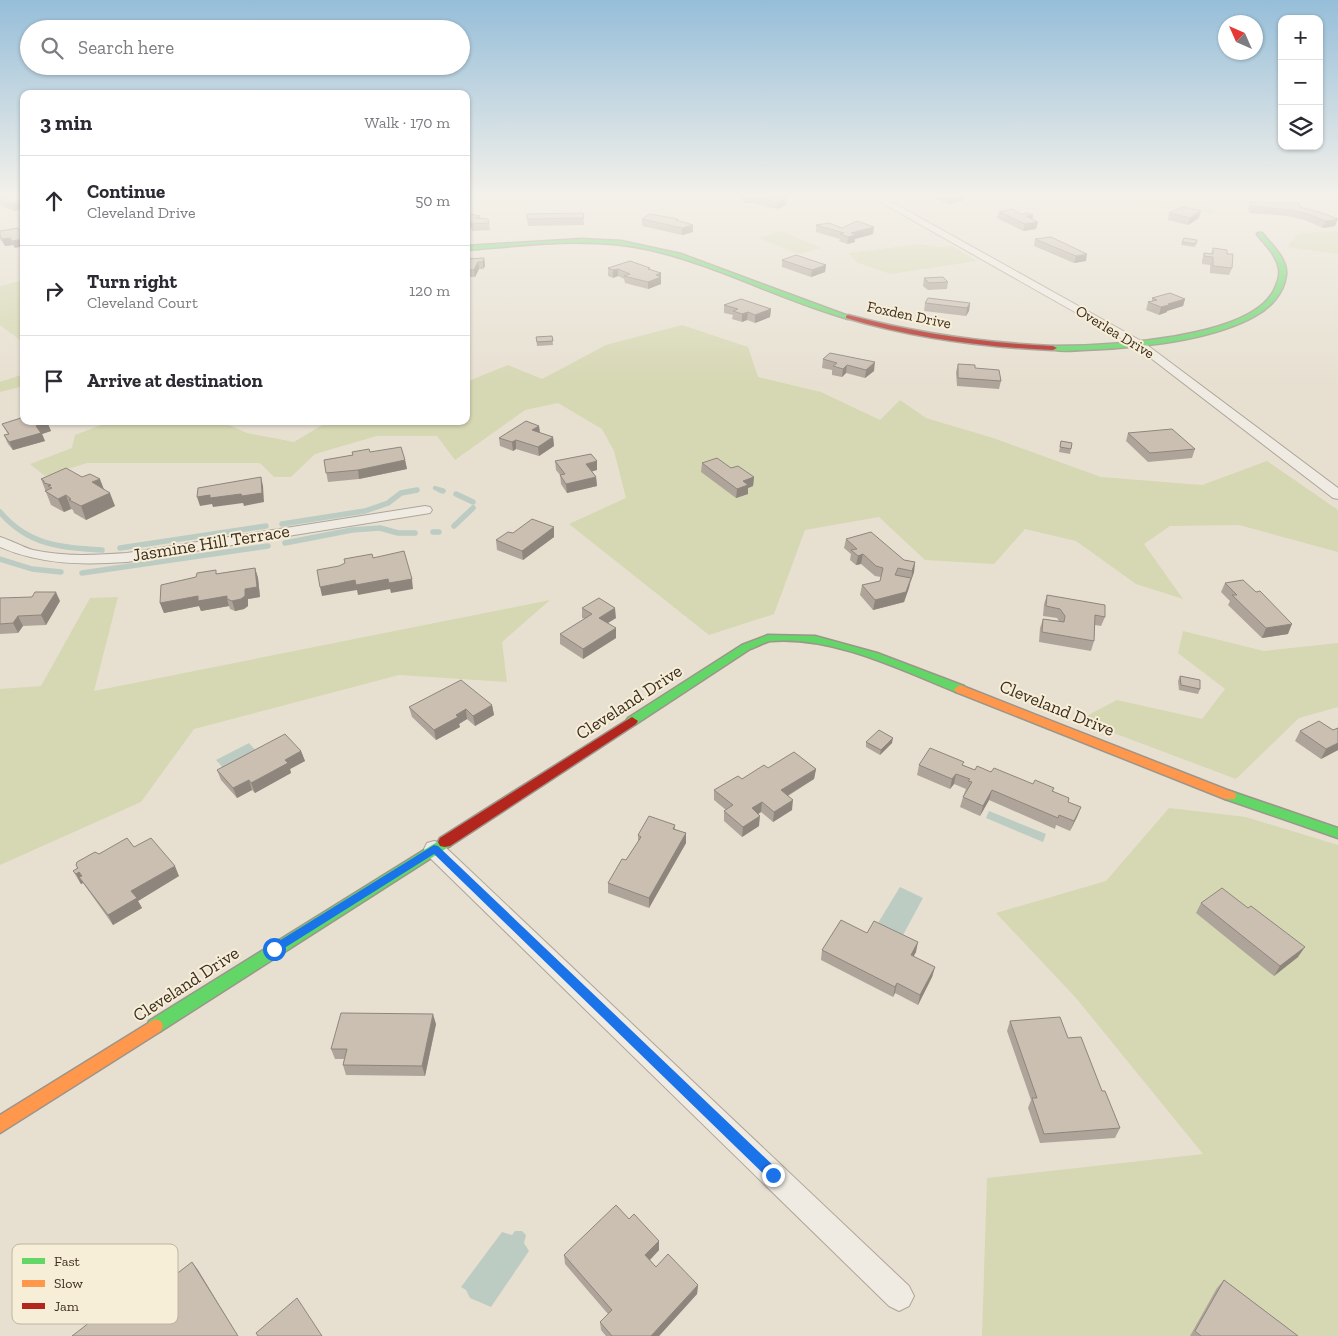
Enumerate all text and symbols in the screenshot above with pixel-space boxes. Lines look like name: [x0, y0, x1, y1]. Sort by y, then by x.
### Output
north arrow: [1218, 15, 1263, 60]
map controls: [1278, 15, 1323, 150]
button: +: [1278, 15, 1323, 60]
search box: [20, 20, 470, 75]
icon: search: [38, 34, 66, 62]
text: Search here: [78, 36, 174, 59]
button: −: [1278, 60, 1323, 105]
button: layers: [1278, 105, 1323, 150]
text: 3 min: [40, 110, 92, 135]
text: Walk · 170 m: [365, 113, 450, 132]
text: Continue: [87, 180, 165, 203]
icon: ahead: [40, 187, 68, 215]
text: 50 m: [415, 191, 450, 210]
text: Cleveland Drive: [87, 203, 195, 222]
text: Turn right: [87, 270, 177, 293]
icon: right: [40, 277, 68, 305]
text: 120 m: [409, 281, 450, 300]
text: Cleveland Court: [87, 293, 198, 312]
street label: Foxden Drive: [865, 297, 953, 333]
street label: Overlea Drive: [1072, 301, 1158, 363]
icon: arrive: [40, 367, 68, 395]
text: Arrive at destination: [87, 369, 263, 392]
street label: Jasmine Hill Terrace: [131, 520, 291, 566]
street label: Cleveland Drive: [572, 660, 686, 744]
street label: Cleveland Drive: [996, 675, 1118, 741]
route start: [263, 938, 286, 961]
street label: Cleveland Drive: [129, 942, 243, 1026]
route end: [762, 1164, 785, 1187]
legend: [12, 1244, 178, 1324]
text: Fast: [54, 1253, 81, 1270]
text: Slow: [54, 1275, 83, 1292]
text: Jam: [54, 1298, 79, 1315]

